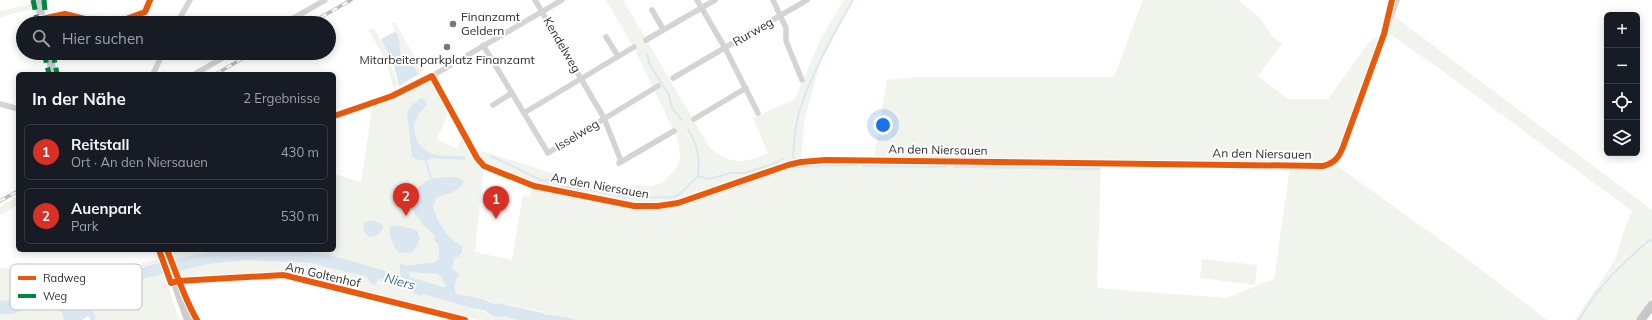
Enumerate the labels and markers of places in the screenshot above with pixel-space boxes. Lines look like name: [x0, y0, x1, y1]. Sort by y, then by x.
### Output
place label: Finanzamt Geldern: [461, 9, 520, 38]
marker: Finanzamt Geldern: [448, 19, 458, 29]
marker: Mitarbeiterparkplatz Finanzamt: [442, 42, 452, 52]
place label: Mitarbeiterparkplatz Finanzamt: [359, 52, 535, 67]
pin: 2: [393, 183, 419, 216]
pin: 1: [483, 186, 509, 219]

